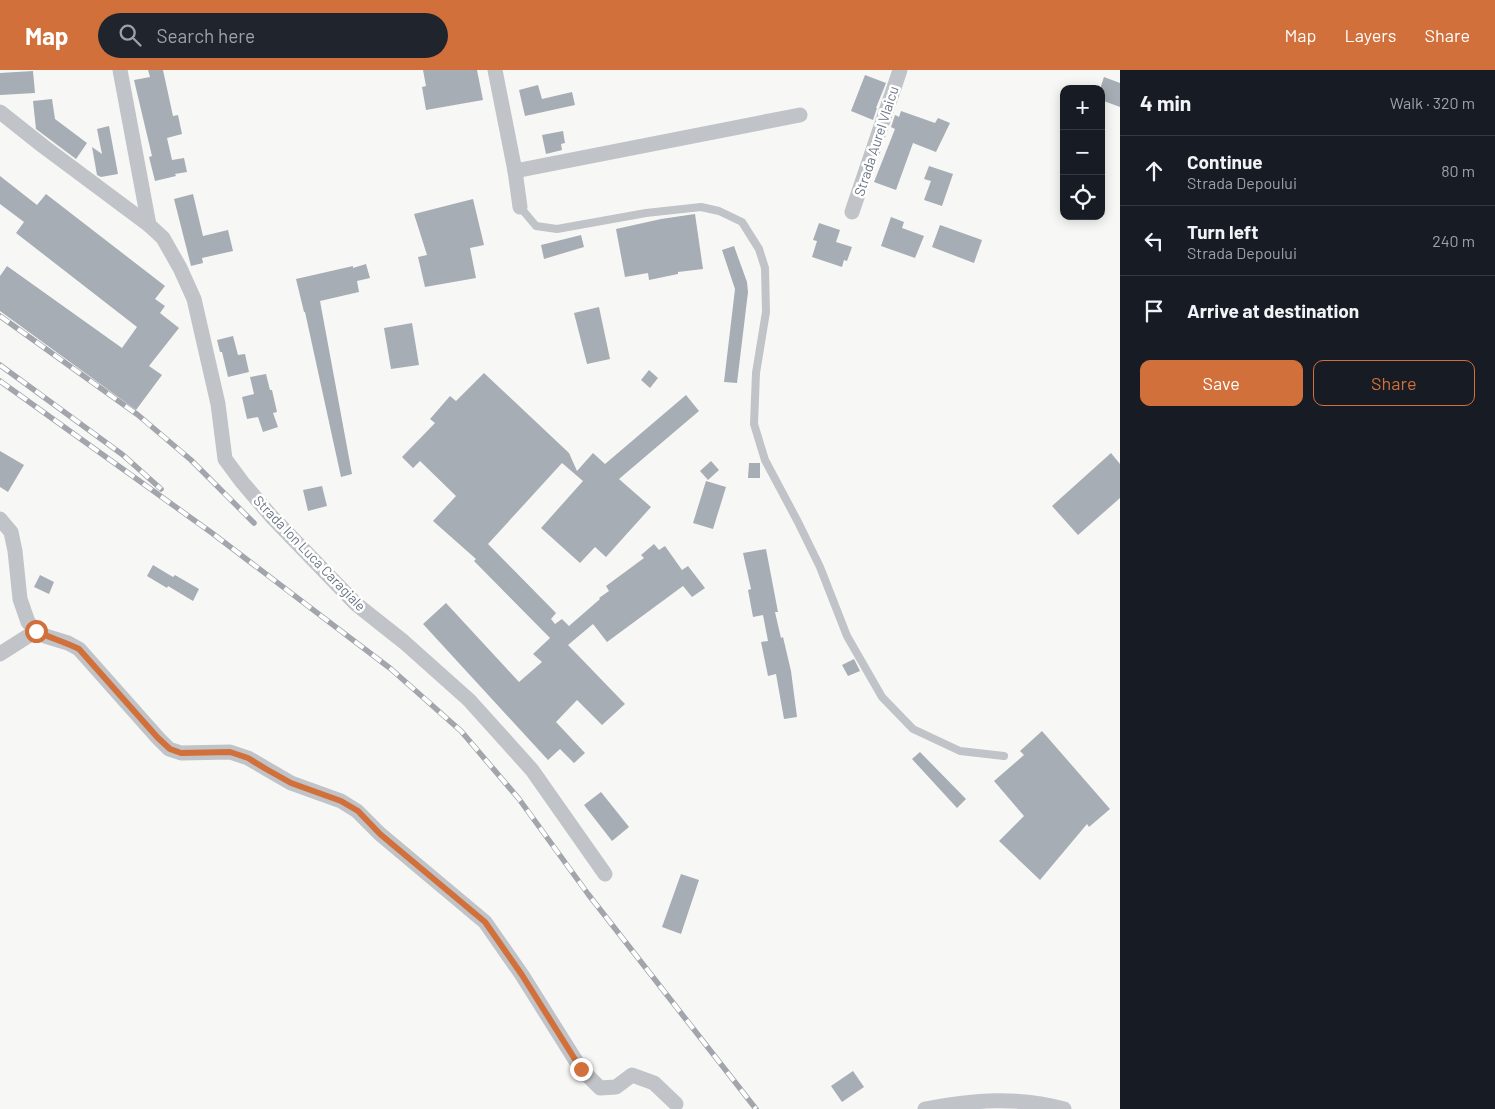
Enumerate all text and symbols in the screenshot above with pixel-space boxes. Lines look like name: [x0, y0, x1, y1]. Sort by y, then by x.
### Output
search box: [98, 13, 448, 58]
text: Map: [25, 21, 68, 50]
icon: search: [116, 21, 144, 49]
text: Search here: [156, 24, 255, 47]
text: Map: [1284, 24, 1316, 46]
text: Layers: [1344, 24, 1397, 46]
text: Share: [1425, 24, 1470, 46]
street label: Strada Aurel Vlaicu: [850, 84, 902, 198]
map controls: [1060, 85, 1105, 220]
button: +: [1060, 85, 1105, 130]
text: 4 min: [1140, 90, 1191, 115]
text: Walk · 320 m: [1390, 93, 1475, 112]
button: −: [1060, 130, 1105, 175]
text: Continue: [1187, 150, 1263, 173]
icon: ahead: [1140, 157, 1168, 185]
text: 80 m: [1441, 161, 1475, 180]
text: Strada Depoului: [1187, 173, 1297, 192]
button: locate: [1060, 175, 1105, 220]
text: Turn left: [1187, 220, 1258, 243]
icon: left: [1140, 227, 1168, 255]
text: 240 m: [1432, 231, 1475, 250]
text: Strada Depoului: [1187, 243, 1297, 262]
icon: arrive: [1140, 297, 1168, 325]
text: Arrive at destination: [1187, 299, 1359, 322]
button: Save: [1140, 360, 1303, 406]
button: Share: [1313, 360, 1475, 406]
street label: Strada Ion Luca Caragiale: [250, 492, 370, 614]
route start: [25, 620, 48, 643]
route end: [570, 1058, 593, 1081]

